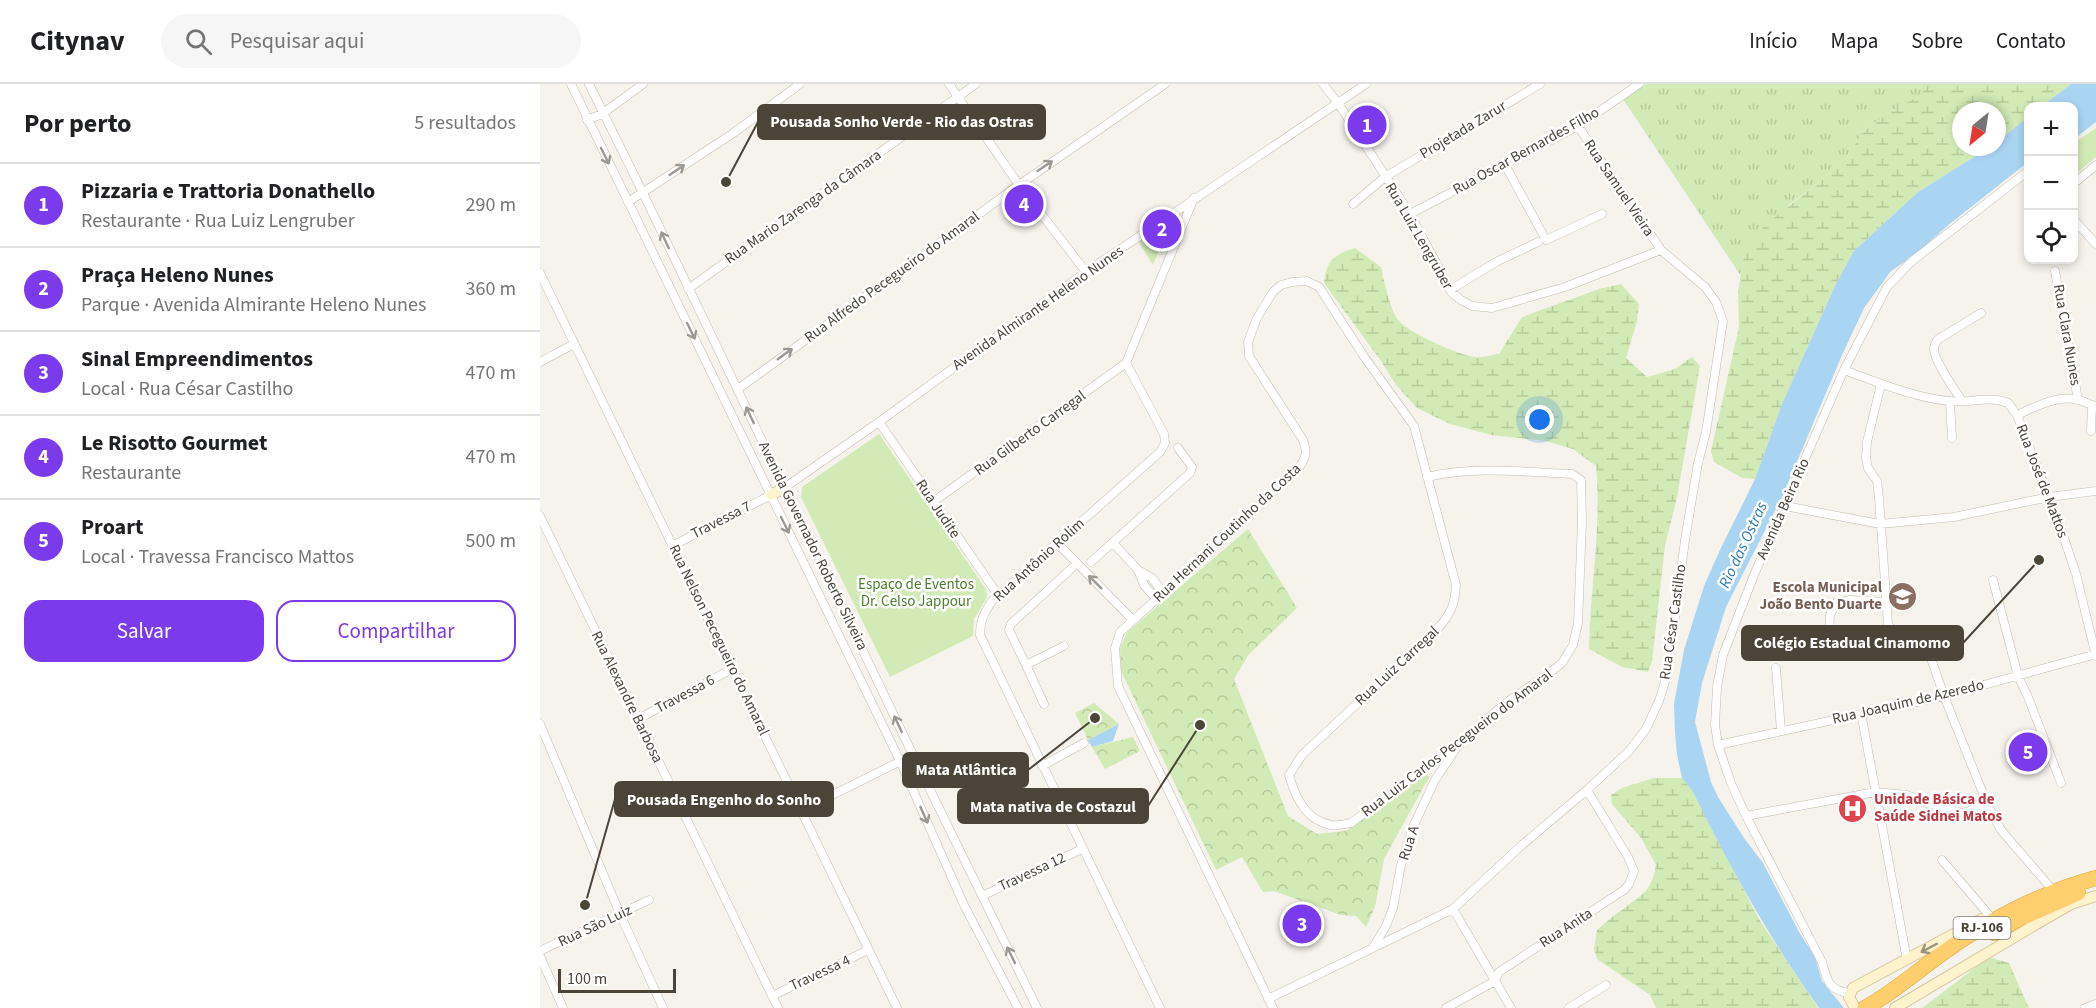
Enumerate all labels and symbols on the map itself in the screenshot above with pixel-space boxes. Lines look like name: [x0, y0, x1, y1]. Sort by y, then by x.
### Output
street label: Projetada Zarur: [1416, 95, 1511, 164]
pin: 1: [1348, 102, 1386, 147]
street label: Rua Oscar Bernardes Filho: [1449, 102, 1603, 200]
north arrow: [1952, 102, 2006, 156]
callout: Pousada Sonho Verde - Rio das Ostras: [758, 105, 1045, 139]
text: Pousada Sonho Verde - Rio das Ostras: [770, 111, 1034, 133]
street label: Rua Samuel Vieira: [1579, 135, 1659, 241]
street label: Rua Mario Zarenga da Câmara: [720, 145, 886, 269]
one-way arrow: [600, 146, 611, 164]
one-way arrow: [1037, 160, 1053, 172]
one-way arrow: [669, 164, 685, 176]
street label: Rua Luiz Lengruber: [1380, 179, 1459, 294]
pin: 4: [1004, 182, 1044, 226]
street label: Rua Alfredo Pecegueiro do Amaral: [800, 206, 984, 348]
pin: 2: [1142, 206, 1182, 252]
one-way arrow: [659, 231, 671, 249]
street label: Avenida Almirante Heleno Nunes: [948, 241, 1128, 375]
street label: Rua Clara Nunes: [2048, 283, 2086, 387]
one-way arrow: [685, 321, 697, 339]
one-way arrow: [777, 348, 793, 360]
street label: Rua Gilberto Carregal: [970, 385, 1090, 481]
your location: [1525, 405, 1554, 434]
one-way arrow: [744, 407, 756, 425]
street label: Rua José de Mattos: [2011, 421, 2073, 541]
street label: Avenida Governador Roberto Silveira: [753, 438, 873, 654]
street label: Avenida Beira Rio: [1751, 455, 1815, 563]
street label: Rua Hernani Coutinho da Costa: [1148, 459, 1306, 607]
street label: Rua Judite: [911, 475, 965, 543]
street label: Travessa 7: [687, 496, 755, 544]
water label: Rio das Ostras: [1713, 498, 1773, 592]
street label: Rua Antônio Rolim: [989, 513, 1089, 607]
one-way arrow: [780, 516, 791, 534]
street label: Rua Nelson Pecegueiro do Amaral: [664, 541, 775, 739]
street label: Rua César Castilho: [1655, 563, 1691, 681]
park label: Espaço de Eventos Dr. Celso Jappour: [858, 574, 974, 612]
one-way arrow: [1087, 575, 1102, 590]
place label: Escola Municipal João Bento Duarte: [1760, 577, 1883, 615]
school or university icon: Escola Municipal João Bento Duarte: [1887, 580, 1919, 612]
street label: Rua Luiz Carregal: [1350, 621, 1444, 711]
callout: Colégio Estadual Cinamomo: [1742, 626, 1963, 660]
street label: Rua Alexandre Barbosa: [586, 627, 668, 767]
text: Colégio Estadual Cinamomo: [1754, 632, 1950, 654]
street label: Rua Luiz Carlos Pecegueiro do Amaral: [1357, 664, 1557, 822]
street label: Travessa 6: [651, 670, 719, 718]
street label: Rua Joaquim de Azeredo: [1830, 674, 1986, 730]
one-way arrow: [892, 715, 904, 733]
pin: 5: [2008, 730, 2048, 774]
callout: Mata Atlântica: [903, 753, 1028, 787]
text: Mata Atlântica: [915, 759, 1017, 781]
callout: Pousada Engenho do Sonho: [615, 782, 833, 816]
text: Pousada Engenho do Sonho: [627, 789, 821, 811]
callout: Mata nativa de Costazul: [958, 789, 1148, 823]
place label: Unidade Básica de Saúde Sidnei Matos: [1874, 789, 2002, 827]
hospital icon: Unidade Básica de Saúde Sidnei Matos: [1837, 792, 1869, 824]
text: Mata nativa de Costazul: [970, 796, 1136, 818]
one-way arrow: [918, 805, 930, 823]
street label: Rua A: [1394, 822, 1425, 863]
street label: Travessa 12: [995, 847, 1069, 897]
street label: Rua São Luiz: [555, 900, 635, 952]
pin: 3: [1282, 902, 1322, 946]
street label: Rua Anita: [1535, 903, 1597, 953]
road number: RJ-106: [1954, 917, 2010, 939]
one-way arrow: [1920, 943, 1938, 954]
one-way arrow: [1005, 947, 1017, 965]
street label: Travessa 4: [786, 950, 854, 996]
scale bar: [558, 966, 676, 994]

